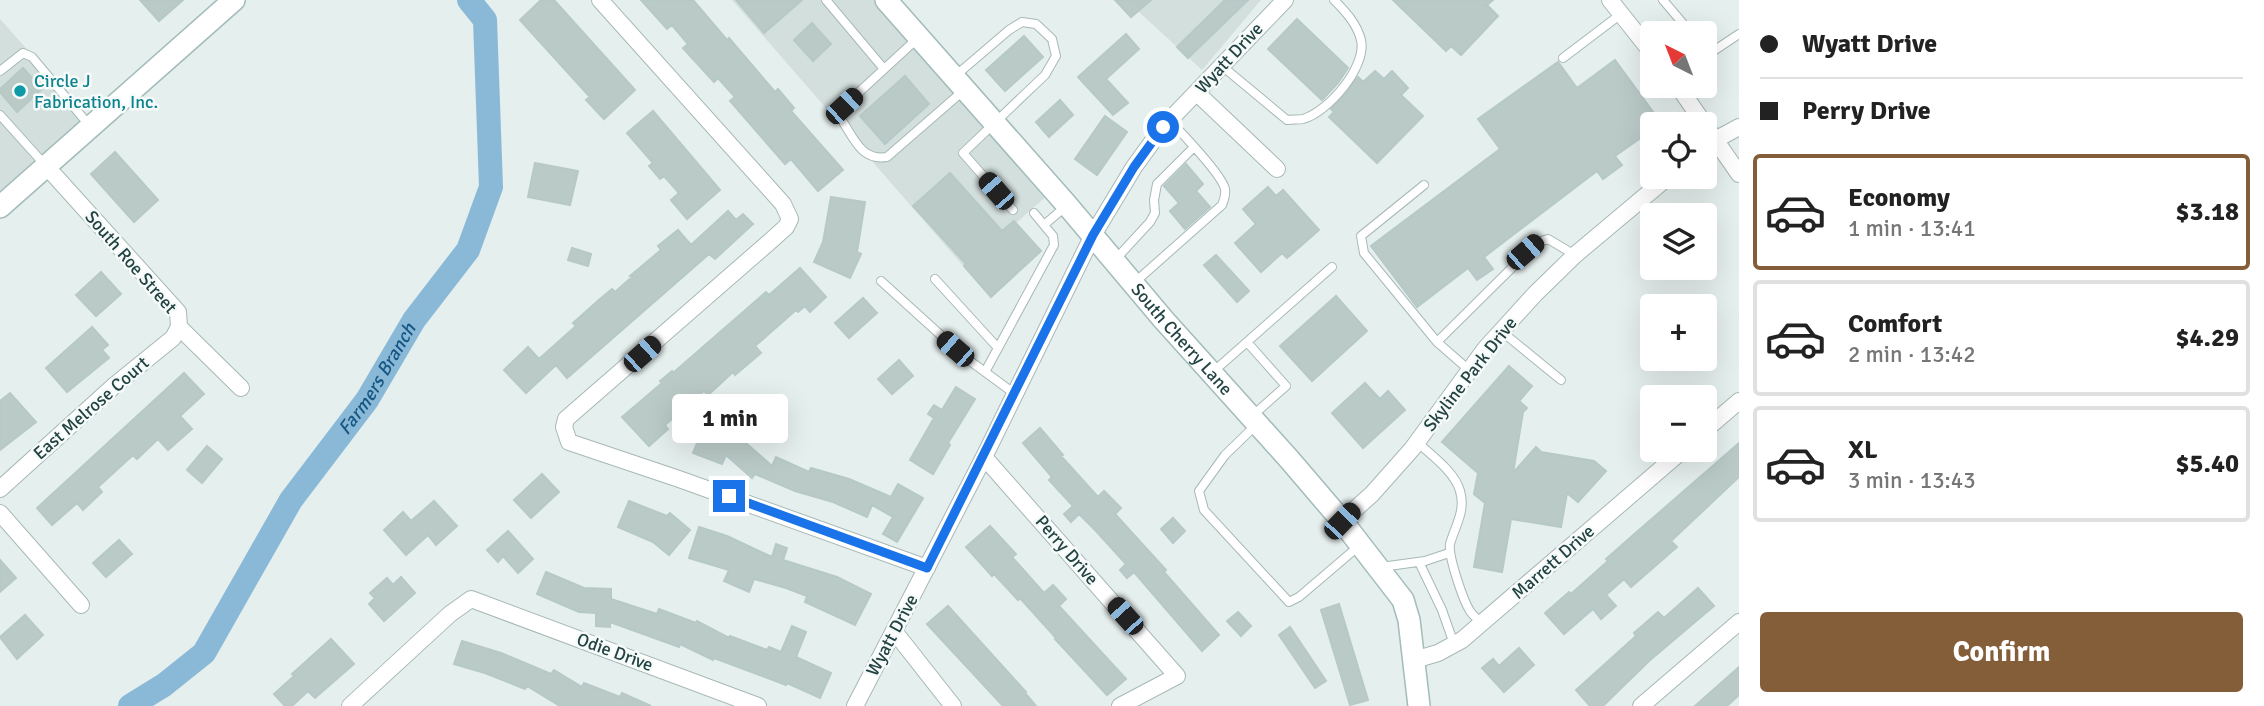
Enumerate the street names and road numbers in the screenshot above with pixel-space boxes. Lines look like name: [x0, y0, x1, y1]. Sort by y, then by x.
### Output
street label: Wyatt Drive: [1191, 18, 1267, 98]
street label: South Roe Street: [80, 206, 182, 318]
street label: South Cherry Lane: [1126, 279, 1237, 400]
street label: Skyline Park Drive: [1419, 312, 1521, 436]
street label: East Melrose Court: [29, 352, 153, 464]
street label: Perry Drive: [1031, 511, 1103, 589]
street label: Marrett Drive: [1507, 520, 1599, 604]
street label: Wyatt Drive: [861, 590, 923, 680]
street label: Odie Drive: [574, 628, 656, 676]

